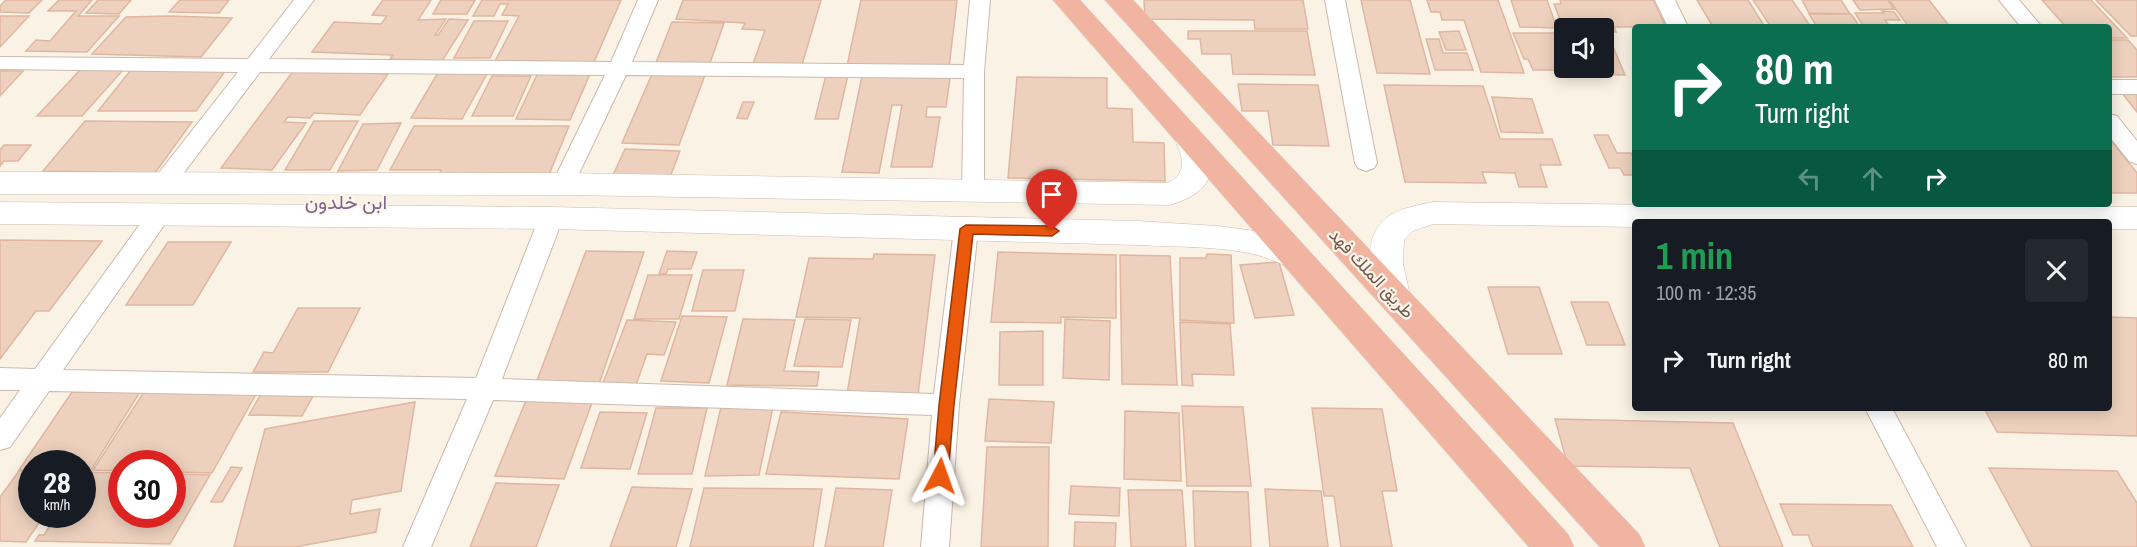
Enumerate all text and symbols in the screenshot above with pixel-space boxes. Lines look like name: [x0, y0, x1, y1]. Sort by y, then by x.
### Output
map controls: [1554, 18, 1614, 78]
button: sound: [1554, 18, 1614, 78]
text: 80 m: [1755, 41, 1834, 97]
icon: right: [1656, 48, 1734, 126]
text: Turn right: [1755, 95, 1849, 131]
icon: left: [1793, 162, 1826, 195]
icon: ahead: [1856, 162, 1889, 195]
icon: right: [1919, 162, 1952, 195]
pin: [1026, 169, 1077, 231]
icon: arrive: [1035, 178, 1068, 211]
district label: ابن خلدون: [305, 188, 387, 215]
street label: طريق الملك فهد: [1324, 222, 1420, 324]
text: 1 min: [1656, 232, 1733, 280]
button: close: [2025, 239, 2088, 302]
text: 100 m · 12:35: [1656, 279, 1756, 306]
icon: right: [1656, 344, 1689, 377]
text: Turn right: [1707, 345, 1791, 375]
text: 80 m: [2048, 345, 2088, 375]
position arrow: [908, 444, 972, 508]
speed limit sign: 30: [108, 450, 186, 528]
text: 28: [43, 462, 71, 502]
text: km/h: [44, 494, 70, 515]

